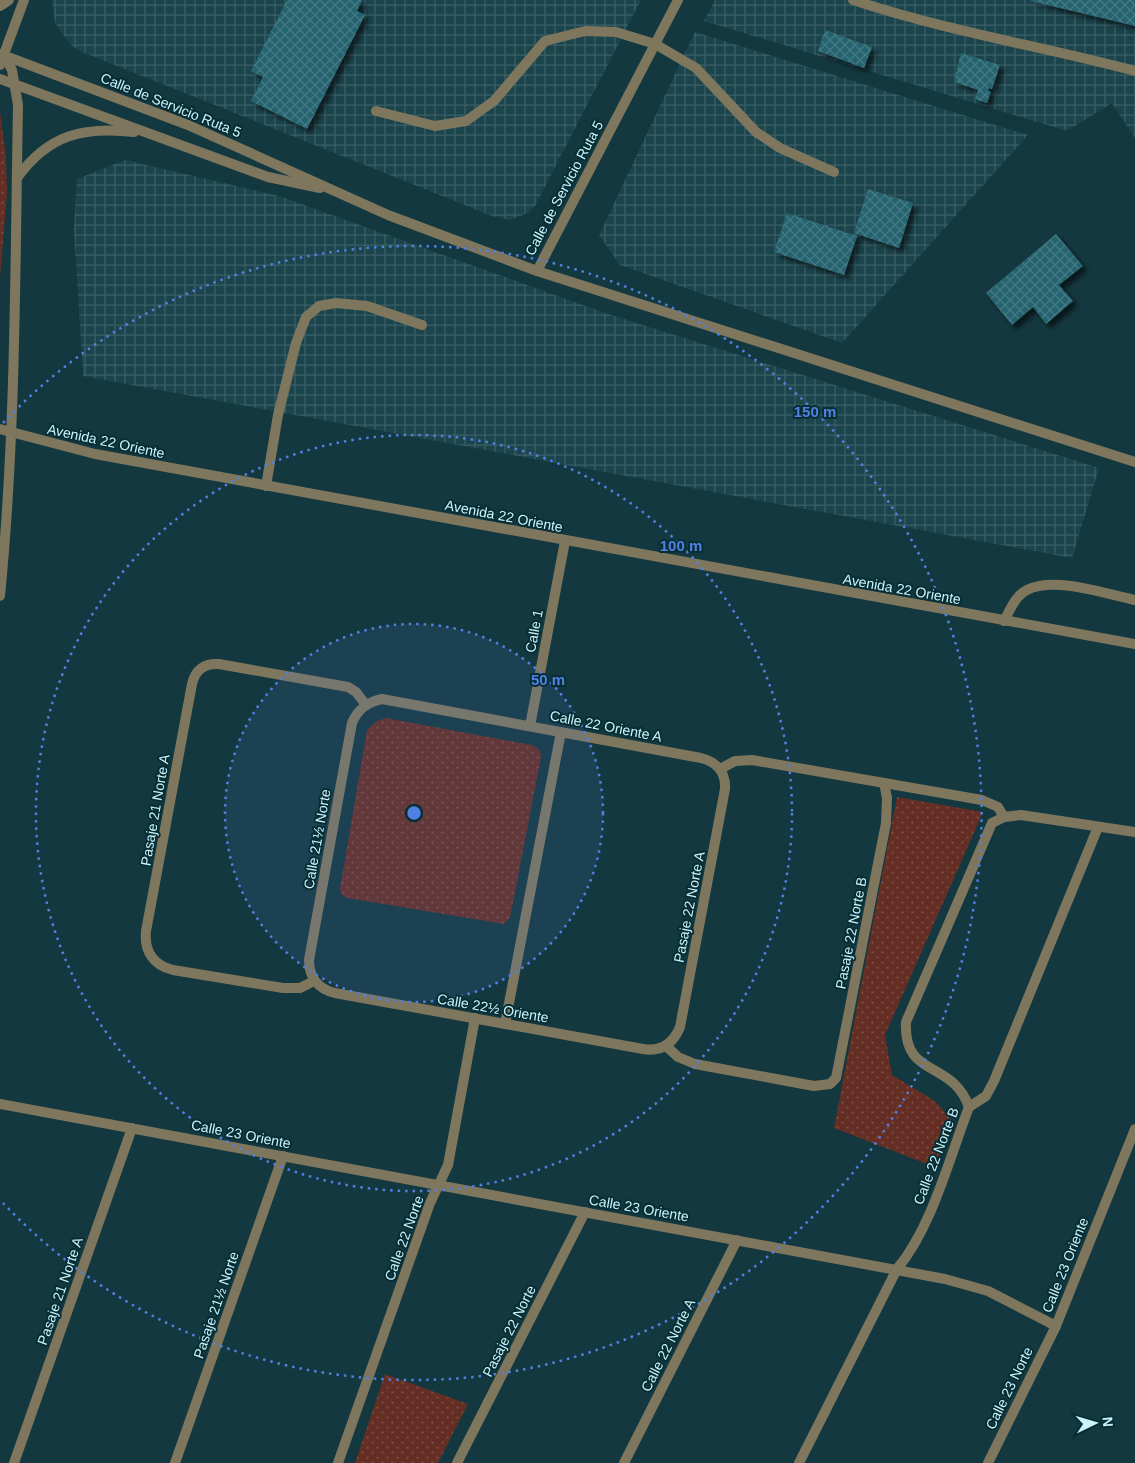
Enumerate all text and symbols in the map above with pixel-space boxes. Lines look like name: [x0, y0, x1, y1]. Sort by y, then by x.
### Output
street label: Calle de Servicio Ruta 5: [98, 69, 244, 141]
street label: Calle de Servicio Ruta 5: [522, 118, 606, 258]
text: 150 m: [794, 403, 836, 420]
street label: Avenida 22 Oriente: [46, 421, 166, 461]
street label: Avenida 22 Oriente: [444, 497, 564, 535]
text: 100 m: [660, 537, 702, 554]
street label: Avenida 22 Oriente: [842, 571, 962, 607]
street label: Calle 1: [522, 608, 546, 654]
text: 50 m: [531, 671, 565, 688]
street label: Calle 22 Oriente A: [549, 707, 664, 745]
street label: Pasaje 21 Norte A: [137, 752, 173, 867]
street label: Calle 21½ Norte: [300, 788, 334, 890]
centre of rings: [405, 804, 423, 822]
street label: Pasaje 22 Norte A: [670, 849, 708, 964]
street label: Pasaje 22 Norte B: [832, 876, 870, 990]
street label: Calle 22½ Oriente: [436, 990, 550, 1026]
street label: Calle 22 Norte B: [910, 1105, 962, 1207]
street label: Calle 23 Oriente: [190, 1116, 292, 1152]
street label: Calle 23 Oriente: [588, 1191, 690, 1225]
street label: Calle 22 Norte: [381, 1193, 427, 1283]
street label: Calle 23 Oriente: [1039, 1215, 1091, 1315]
street label: Pasaje 21 Norte A: [34, 1234, 86, 1347]
street label: Pasaje 21½ Norte: [190, 1249, 242, 1361]
street label: Pasaje 22 Norte: [479, 1282, 539, 1379]
street label: Calle 22 Norte A: [638, 1295, 699, 1394]
street label: Calle 23 Norte: [982, 1344, 1036, 1432]
north arrow: [1070, 1398, 1120, 1448]
text: N: [1100, 1416, 1116, 1428]

